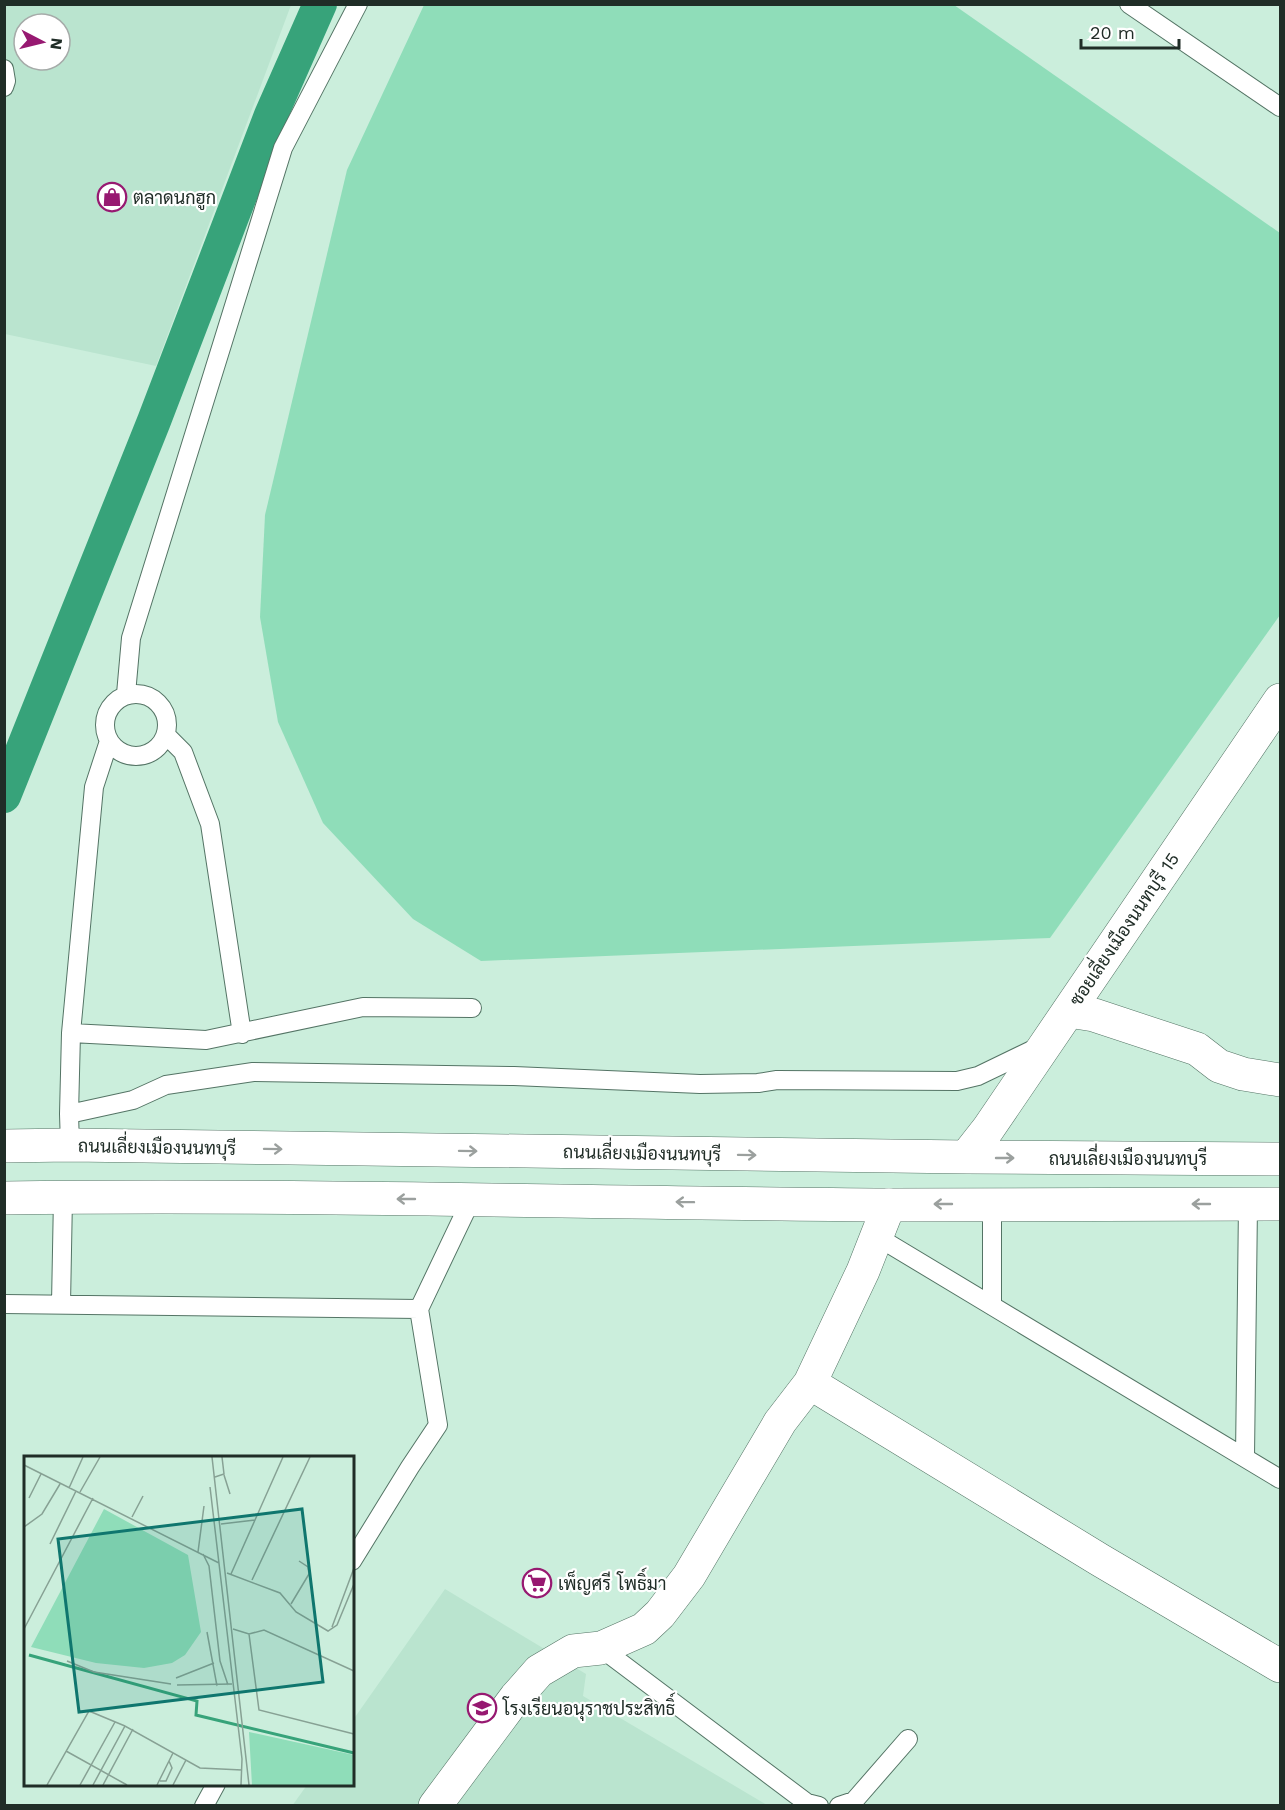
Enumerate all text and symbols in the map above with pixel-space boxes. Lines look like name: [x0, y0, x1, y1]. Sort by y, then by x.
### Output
north arrow: [12, 12, 72, 72]
scale bar: [1081, 12, 1178, 50]
text: 20 m: [1090, 22, 1135, 43]
text: N: [46, 37, 67, 51]
shop icon: ตลาดนกฮูก: [96, 181, 128, 213]
place label: ตลาดนกฮูก: [133, 187, 216, 211]
street label: ซอยเลี่ยงเมืองนนทบุรี 15: [1061, 846, 1185, 1011]
street label: ถนนเลี่ยงเมืองนนทบุรี: [78, 1130, 237, 1161]
street label: ถนนเลี่ยงเมืองนนทบุรี: [563, 1136, 722, 1167]
one-way arrow: [262, 1143, 282, 1154]
street label: ถนนเลี่ยงเมืองนนทบุรี: [1049, 1143, 1207, 1171]
one-way arrow: [457, 1145, 477, 1157]
one-way arrow: [736, 1149, 756, 1160]
one-way arrow: [994, 1152, 1014, 1164]
one-way arrow: [397, 1193, 417, 1205]
one-way arrow: [676, 1196, 696, 1208]
one-way arrow: [934, 1198, 954, 1210]
one-way arrow: [1192, 1198, 1212, 1210]
inset map: [24, 1456, 354, 1786]
supermarket icon: เพ็ญศรี โพธิ์มา: [521, 1567, 553, 1599]
place label: เพ็ญศรี โพธิ์มา: [558, 1567, 667, 1595]
school or university icon: โรงเรียนอนุราชประสิทธิ์: [466, 1692, 498, 1724]
place label: โรงเรียนอนุราชประสิทธิ์: [502, 1692, 676, 1721]

